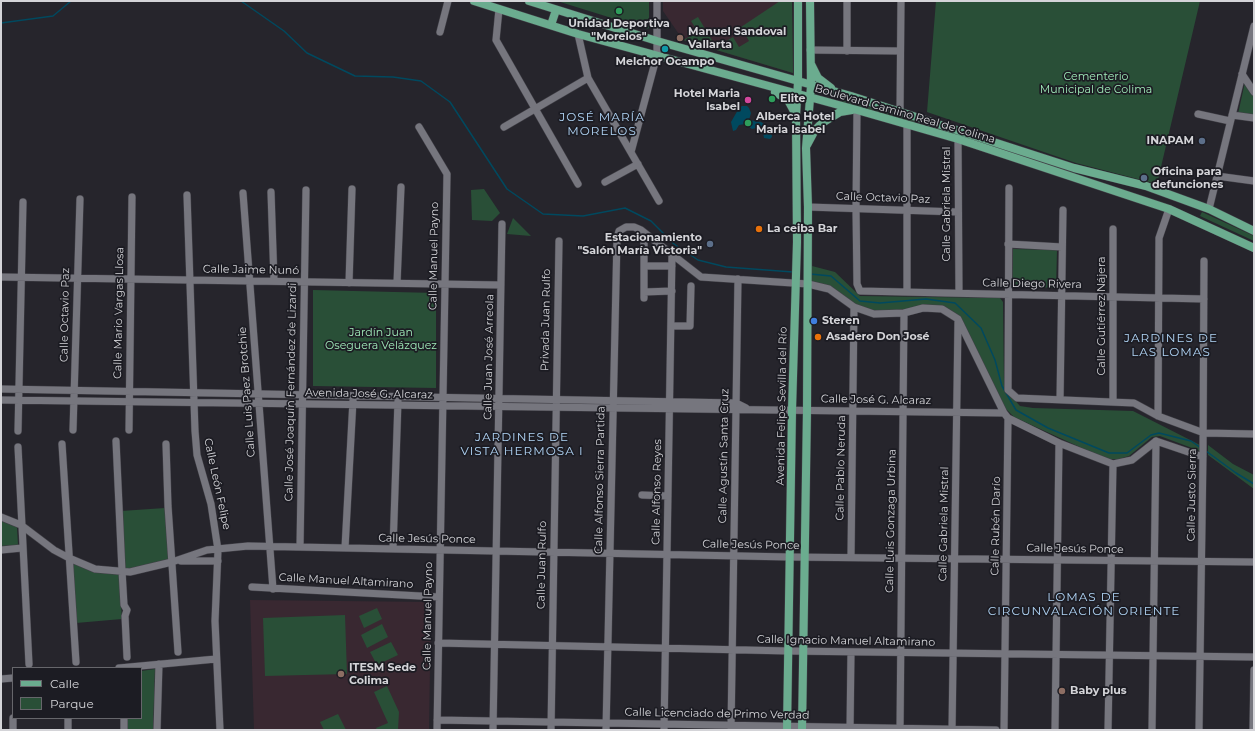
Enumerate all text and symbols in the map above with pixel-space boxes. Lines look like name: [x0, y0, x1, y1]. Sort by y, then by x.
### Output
marker: Unidad Deportiva "Morelos": [614, 6, 624, 16]
place label: Unidad Deportiva "Morelos": [568, 17, 670, 43]
place label: Manuel Sandoval Vallarta: [688, 25, 786, 51]
marker: Manuel Sandoval Vallarta: [675, 33, 685, 43]
marker: Melchor Ocampo: [660, 44, 670, 54]
place label: Melchor Ocampo: [616, 55, 714, 69]
park label: Cementerio Municipal de Colima: [1040, 70, 1152, 96]
street label: Boulevard Camino Real de Colima: [813, 82, 997, 146]
place label: Hotel Maria Isabel: [674, 87, 740, 113]
place label: Elite: [780, 92, 806, 106]
marker: Elite: [767, 94, 777, 104]
marker: Hotel Maria Isabel: [743, 95, 753, 105]
district label: JOSÉ MARÍA MORELOS: [559, 110, 645, 138]
place label: Alberca Hotel Maria Isabel: [756, 110, 834, 136]
marker: Alberca Hotel Maria Isabel: [743, 118, 753, 128]
place label: INAPAM: [1147, 134, 1194, 148]
marker: INAPAM: [1197, 136, 1207, 146]
street label: Calle Gabriela Mistral: [940, 146, 954, 262]
place label: Oficina para defunciones: [1152, 165, 1223, 191]
marker: Oficina para defunciones: [1139, 173, 1149, 183]
street label: Calle Octavio Paz: [836, 190, 930, 206]
street label: Calle Manuel Payno: [426, 202, 442, 310]
place label: La ceiba Bar: [767, 222, 838, 236]
marker: La ceiba Bar: [754, 224, 764, 234]
place label: Estacionamiento "Salón María Victoria": [577, 231, 702, 257]
marker: Estacionamiento "Salón María Victoria": [705, 239, 715, 249]
street label: Calle Mario Vargas Llosa: [111, 247, 127, 379]
street label: Calle Gutiérrez Nájera: [1095, 257, 1109, 375]
street label: Calle Jaime Nunó: [203, 263, 299, 277]
street label: Calle Octavio Paz: [58, 268, 72, 362]
street label: Privada Juan Rulfo: [539, 269, 553, 371]
street label: Calle Diego Rivera: [982, 277, 1082, 291]
street label: Calle José Joaquín Fernández de Lizardi: [282, 282, 300, 502]
street label: Calle Juan José Arreola: [481, 294, 497, 420]
place label: Steren: [822, 314, 860, 328]
marker: Steren: [809, 316, 819, 326]
street label: Calle Luis Paez Brotchie: [236, 326, 258, 458]
park label: Jardín Juan Oseguera Velázquez: [325, 326, 437, 352]
street label: Avenida Felipe Sevilla del Río: [774, 326, 790, 486]
place label: Asadero Don José: [826, 330, 930, 344]
district label: JARDINES DE LAS LOMAS: [1124, 331, 1218, 359]
marker: Asadero Don José: [813, 332, 823, 342]
street label: Avenida José G. Alcaraz: [305, 386, 433, 402]
street label: Calle Agustín Santa Cruz: [716, 388, 732, 524]
street label: Calle José G. Alcaraz: [821, 392, 931, 408]
street label: Calle Alfonso Sierra Partida: [592, 406, 608, 554]
street label: Calle Pablo Neruda: [833, 415, 849, 521]
district label: JARDINES DE VISTA HERMOSA I: [460, 430, 584, 458]
street label: Calle León Felipe: [201, 437, 233, 531]
street label: Calle Alfonso Reyes: [649, 439, 665, 545]
street label: Calle Justo Sierra: [1185, 448, 1199, 542]
street label: Calle Luis Gonzaga Urbina: [883, 449, 899, 593]
street label: Calle Gabriela Mistral: [936, 466, 952, 582]
street label: Calle Rubén Darío: [989, 476, 1003, 576]
street label: Calle Juan Rulfo: [535, 521, 549, 609]
street label: Calle Jesús Ponce: [378, 532, 476, 546]
street label: Calle Jesús Ponce: [702, 538, 800, 552]
street label: Calle Jesús Ponce: [1026, 542, 1124, 556]
street label: Calle Manuel Payno: [420, 562, 436, 670]
street label: Calle Manuel Altamirano: [278, 571, 414, 591]
district label: LOMAS DE CIRCUNVALACIÓN ORIENTE: [988, 590, 1180, 618]
street label: Calle Ignacio Manuel Altamirano: [757, 633, 935, 649]
place label: ITESM Sede Colima: [349, 661, 416, 687]
legend: [12, 667, 142, 719]
marker: ITESM Sede Colima: [336, 669, 346, 679]
text: Calle: [50, 676, 79, 691]
place label: Baby plus: [1070, 684, 1127, 698]
marker: Baby plus: [1057, 686, 1067, 696]
text: Parque: [50, 696, 94, 711]
street label: Calle Licenciado de Primo Verdad: [624, 706, 810, 722]

